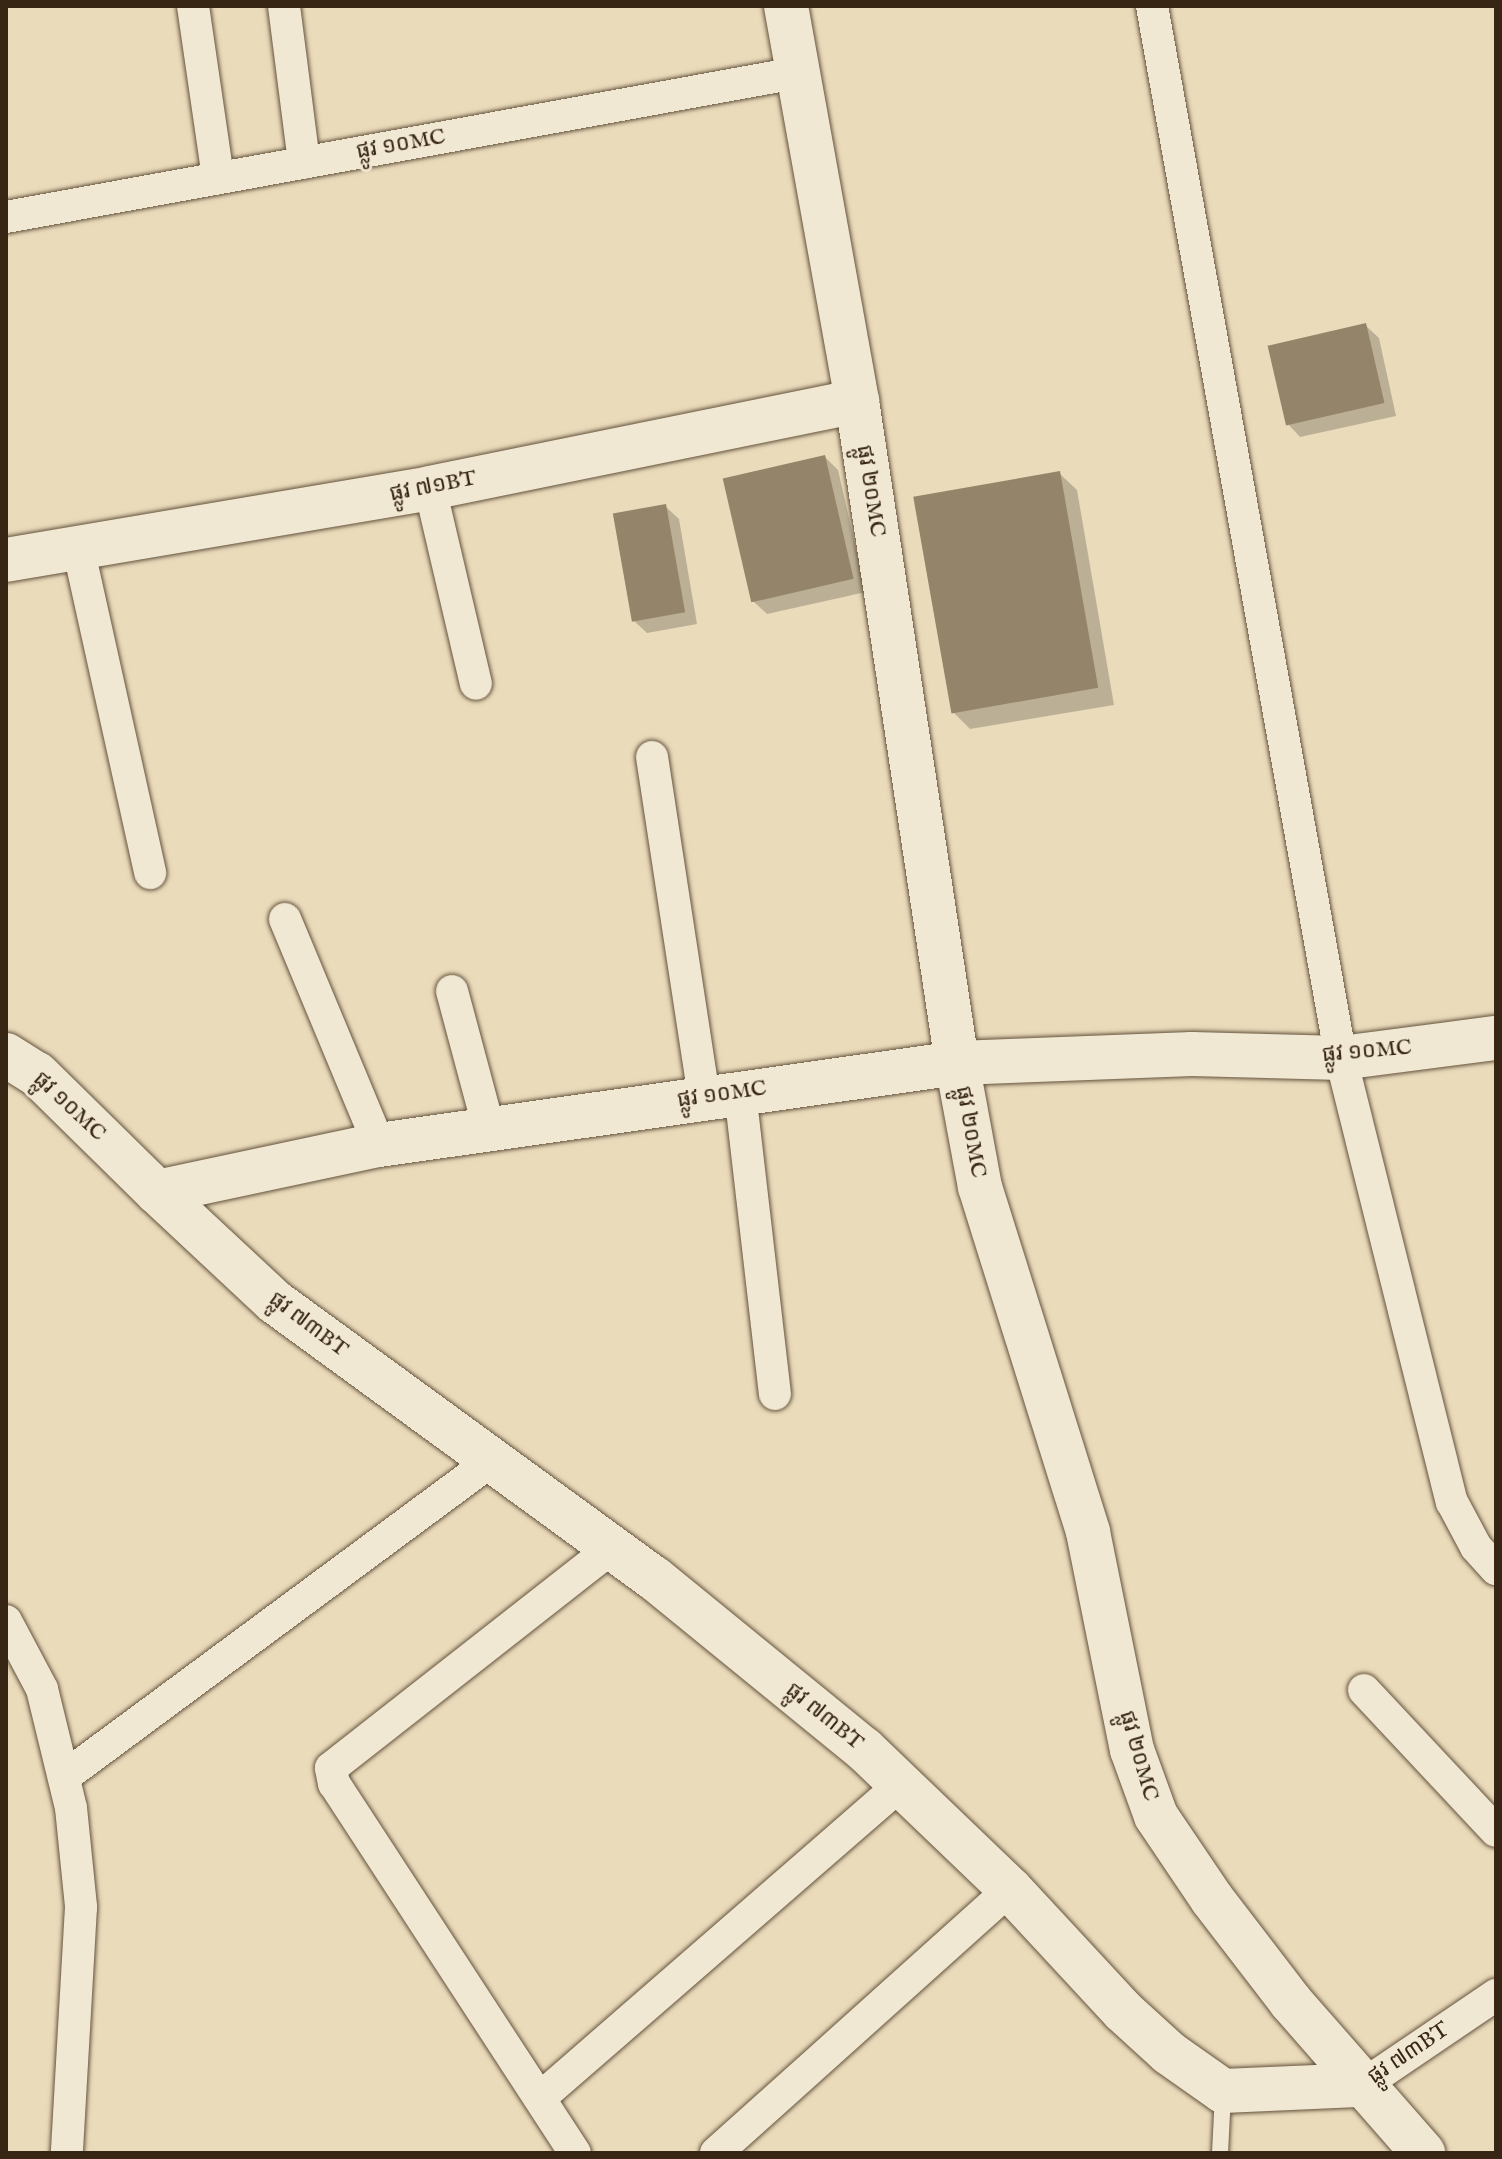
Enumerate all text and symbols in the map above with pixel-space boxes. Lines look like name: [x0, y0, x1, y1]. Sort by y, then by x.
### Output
street label: ផ្លូវ ១០MC: [354, 124, 448, 166]
street label: ផ្លូវ ២០MC: [850, 443, 890, 539]
street label: ផ្លូវ ៧១BT: [387, 466, 479, 508]
street label: ផ្លូវ ១០MC: [1321, 1035, 1413, 1069]
street label: ផ្លូវ ១០MC: [27, 1067, 111, 1147]
street label: ផ្លូវ ១០MC: [676, 1076, 768, 1114]
street label: ផ្លូវ ២០MC: [949, 1084, 991, 1180]
street label: ផ្លូវ ៧៣BT: [263, 1287, 353, 1363]
street label: ផ្លូវ ៧៣BT: [780, 1678, 868, 1756]
street label: ផ្លូវ ២០MC: [1113, 1708, 1163, 1804]
street label: ផ្លូវ ៧៣BT: [1363, 2017, 1455, 2091]

